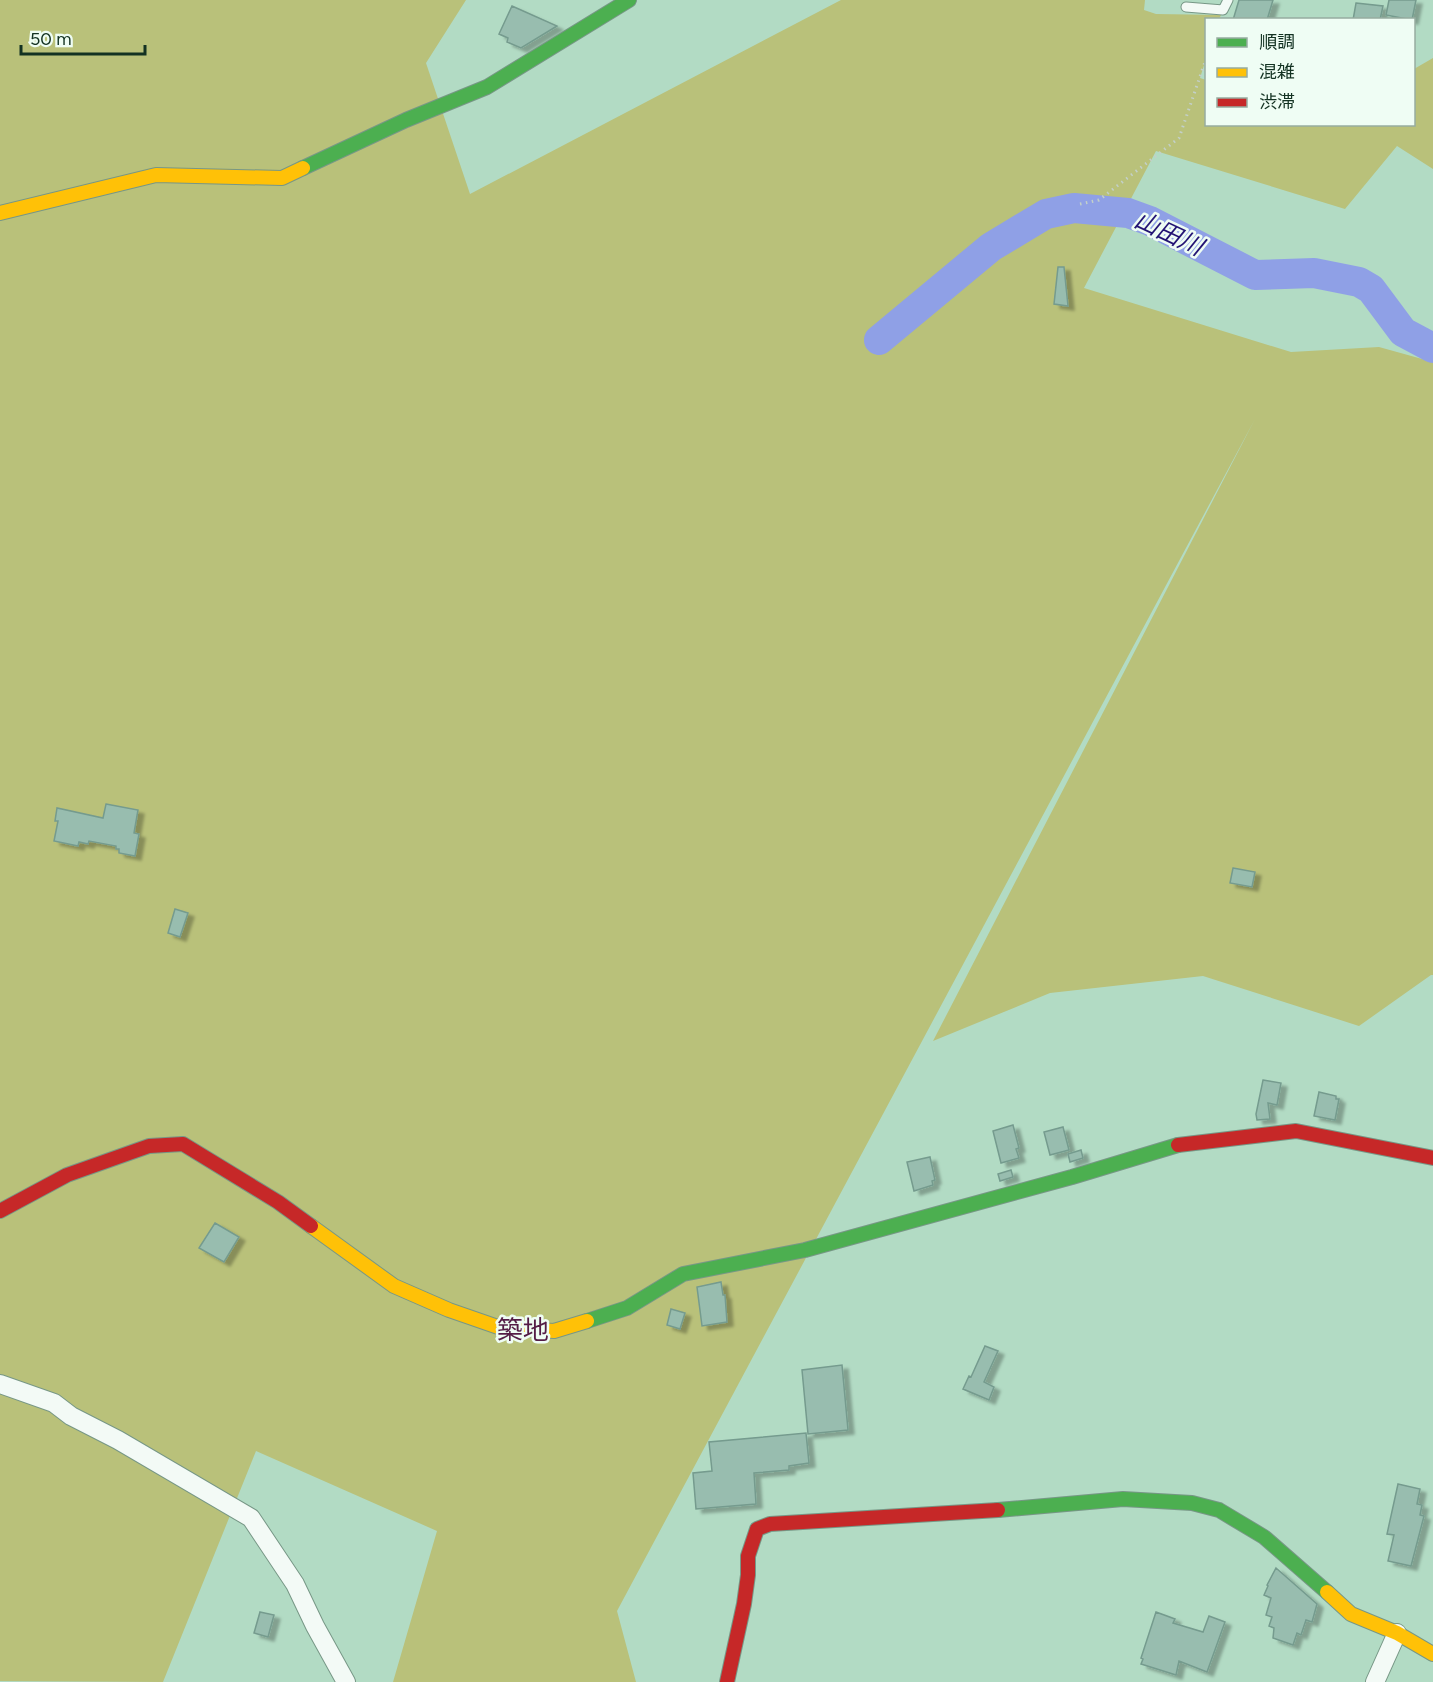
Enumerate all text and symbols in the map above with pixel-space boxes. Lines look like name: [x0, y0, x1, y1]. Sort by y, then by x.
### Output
scale bar: [21, 18, 146, 56]
legend: [1205, 18, 1415, 126]
text: 50 m: [30, 28, 72, 50]
text: 順調: [1259, 31, 1295, 53]
text: 混雑: [1259, 61, 1295, 83]
text: 渋滞: [1259, 91, 1295, 113]
water label: 山田川: [1130, 205, 1210, 263]
district label: 築地: [497, 1314, 549, 1346]

